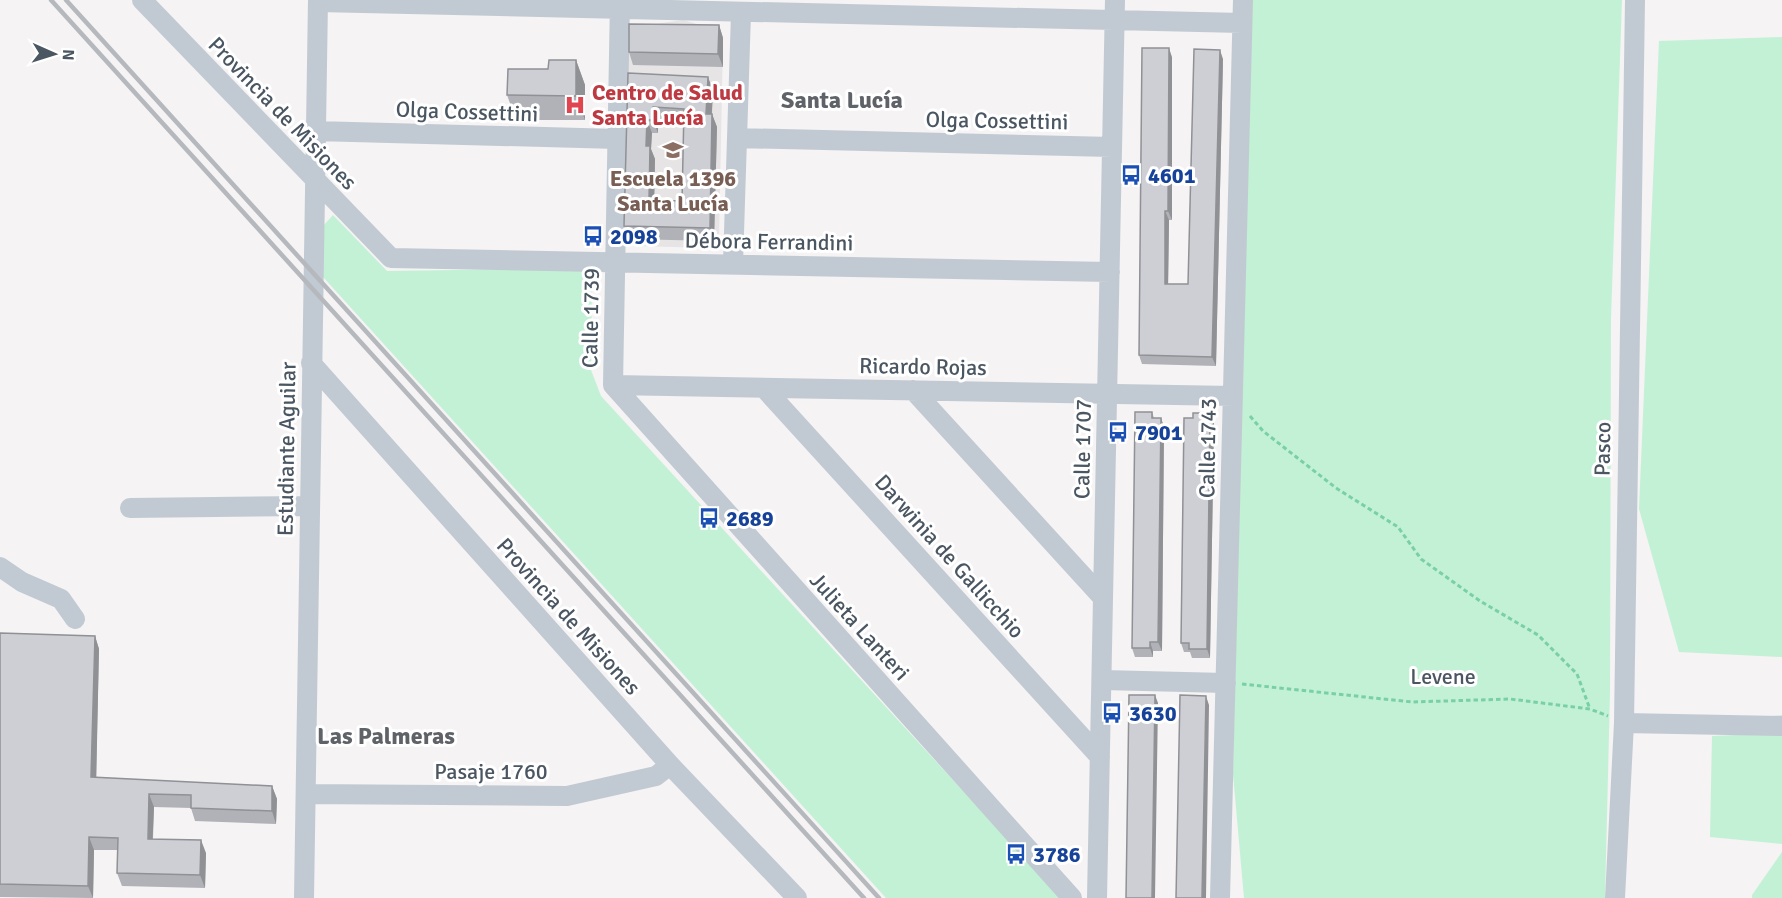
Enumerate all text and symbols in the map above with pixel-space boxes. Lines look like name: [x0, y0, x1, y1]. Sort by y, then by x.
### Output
north arrow: [24, 24, 84, 84]
street label: Provincia de Misiones: [203, 31, 363, 195]
text: N: [58, 49, 78, 61]
place label: Centro de Salud Santa Lucía: [592, 79, 743, 131]
district label: Santa Lucía: [781, 85, 903, 115]
hospital icon: Centro de Salud Santa Lucía: [563, 93, 587, 117]
street label: Olga Cossettini: [395, 96, 539, 127]
street label: Olga Cossettini: [925, 106, 1069, 135]
school or university icon: Escuela 1396 Santa Lucía: [661, 138, 685, 162]
place label: 4601: [1148, 162, 1196, 189]
bus stop icon: 4601: [1119, 163, 1143, 187]
place label: Escuela 1396 Santa Lucía: [610, 165, 736, 217]
place label: 2098: [610, 223, 658, 250]
bus stop icon: 2098: [581, 224, 605, 248]
street label: Débora Ferrandini: [684, 227, 854, 256]
street label: Calle 1739: [576, 268, 605, 368]
street label: Ricardo Rojas: [859, 352, 987, 381]
street label: Estudiante Aguilar: [271, 362, 302, 536]
street label: Calle 1743: [1193, 398, 1222, 498]
street label: Calle 1707: [1068, 399, 1097, 499]
place label: 7901: [1135, 419, 1183, 446]
bus stop icon: 7901: [1106, 420, 1130, 444]
street label: Pasco: [1589, 422, 1616, 476]
street label: Darwinia de Gallicchio: [869, 469, 1030, 644]
place label: 2689: [726, 505, 774, 532]
bus stop icon: 2689: [697, 506, 721, 530]
street label: Provincia de Misiones: [491, 532, 646, 701]
street label: Julieta Lanteri: [804, 567, 915, 686]
street label: Levene: [1410, 663, 1476, 690]
place label: 3630: [1129, 700, 1177, 727]
bus stop icon: 3630: [1100, 701, 1124, 725]
district label: Las Palmeras: [317, 721, 455, 751]
street label: Pasaje 1760: [434, 758, 548, 785]
place label: 3786: [1033, 841, 1081, 868]
bus stop icon: 3786: [1004, 842, 1028, 866]

